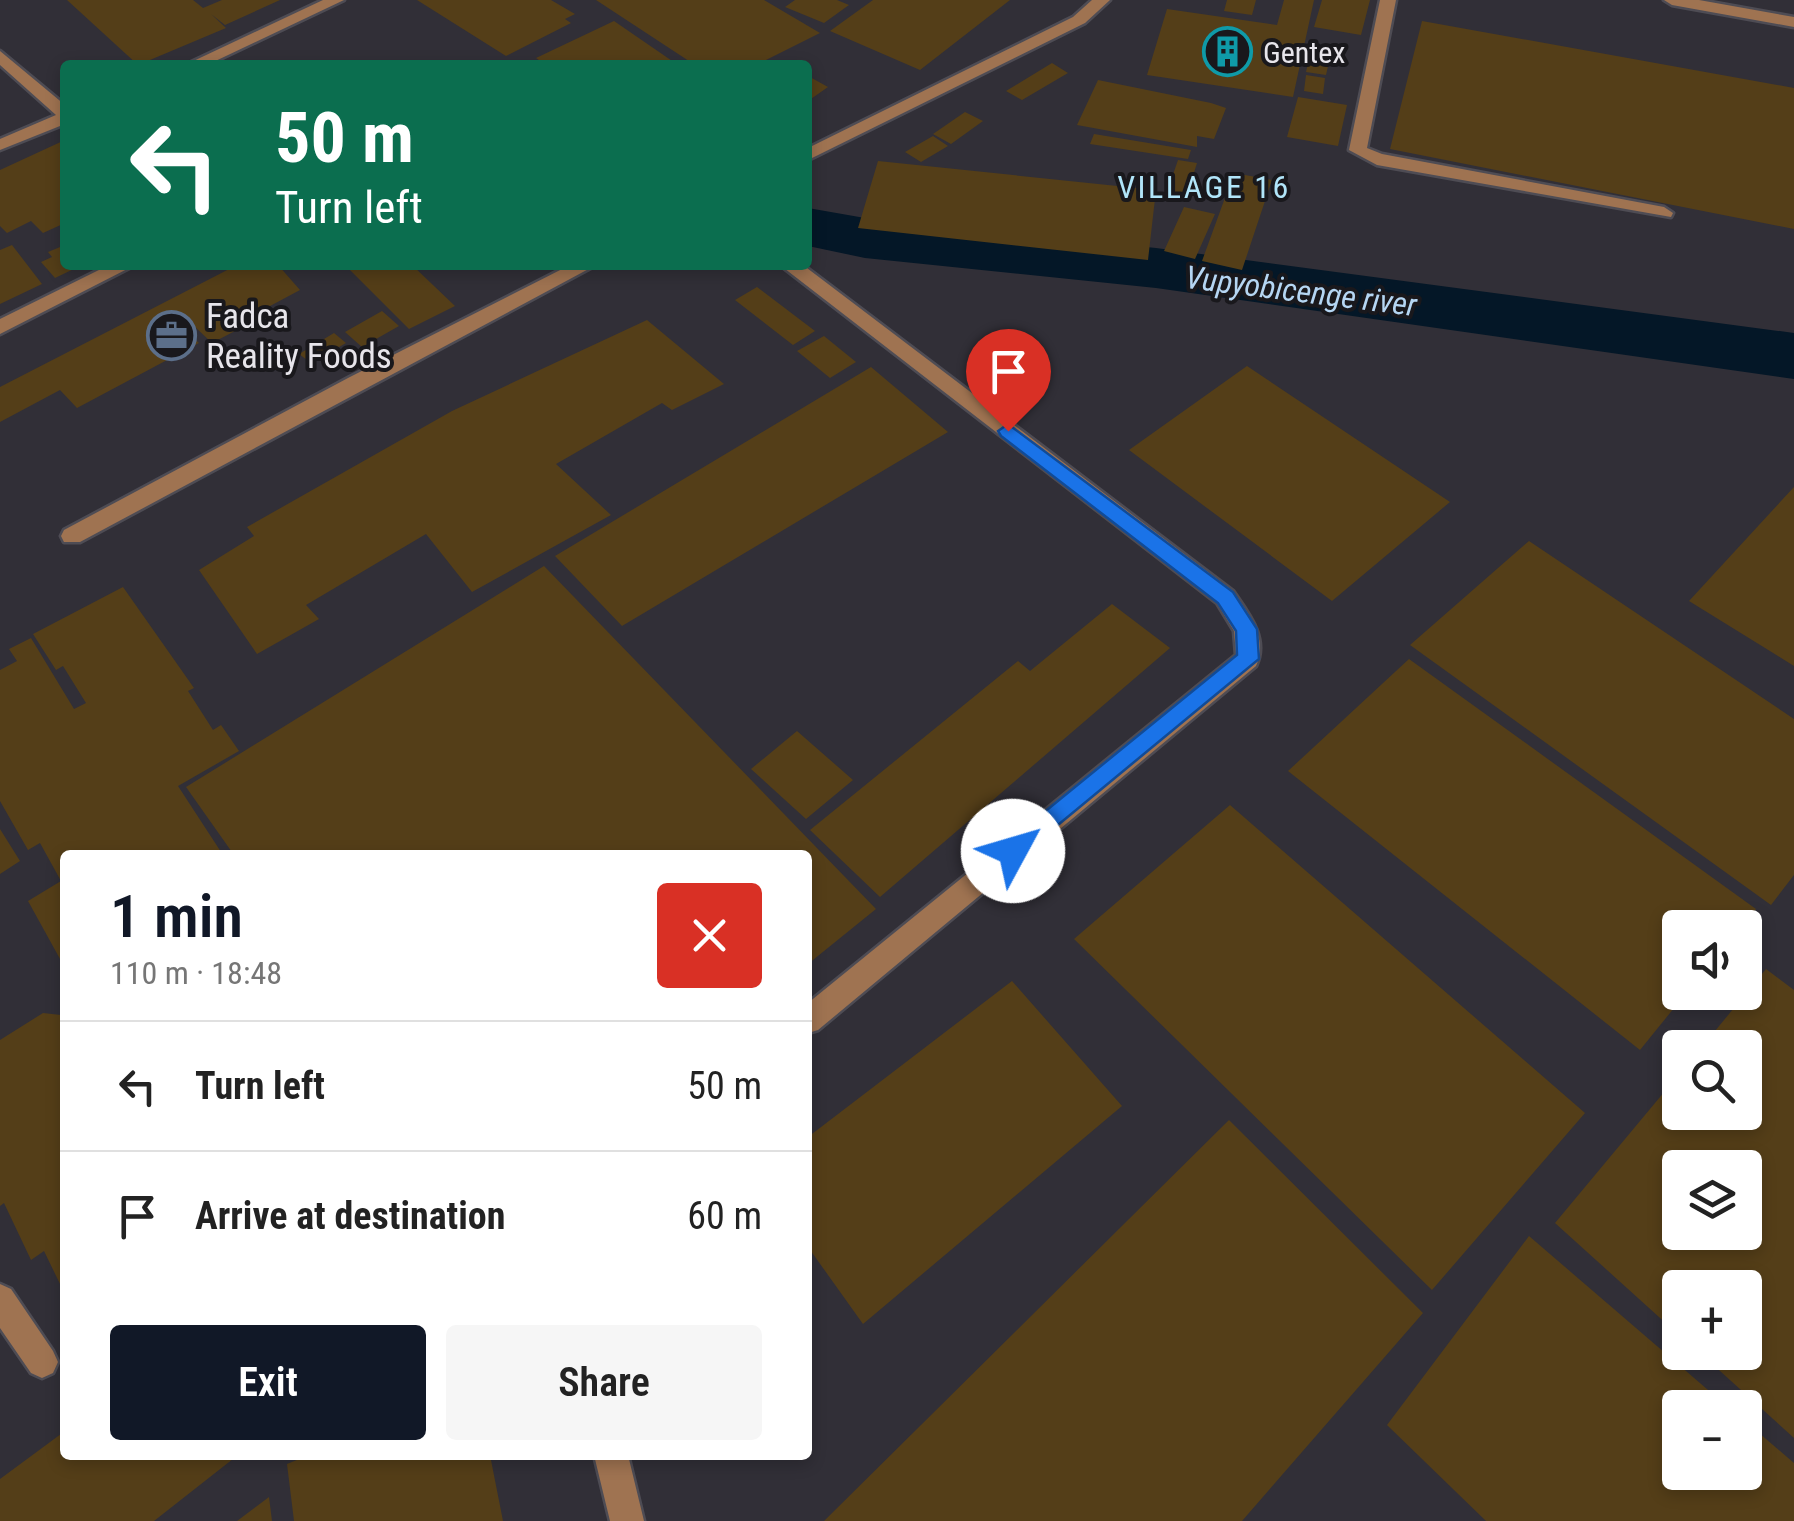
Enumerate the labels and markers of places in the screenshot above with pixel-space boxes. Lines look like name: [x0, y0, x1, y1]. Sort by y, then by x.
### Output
building icon: Gentex: [1202, 26, 1254, 78]
place label: Gentex: [1263, 35, 1345, 70]
place label: Fadca Reality Foods: [206, 296, 392, 377]
office icon: Fadca Reality Foods: [145, 310, 197, 362]
pin: [966, 329, 1051, 432]

